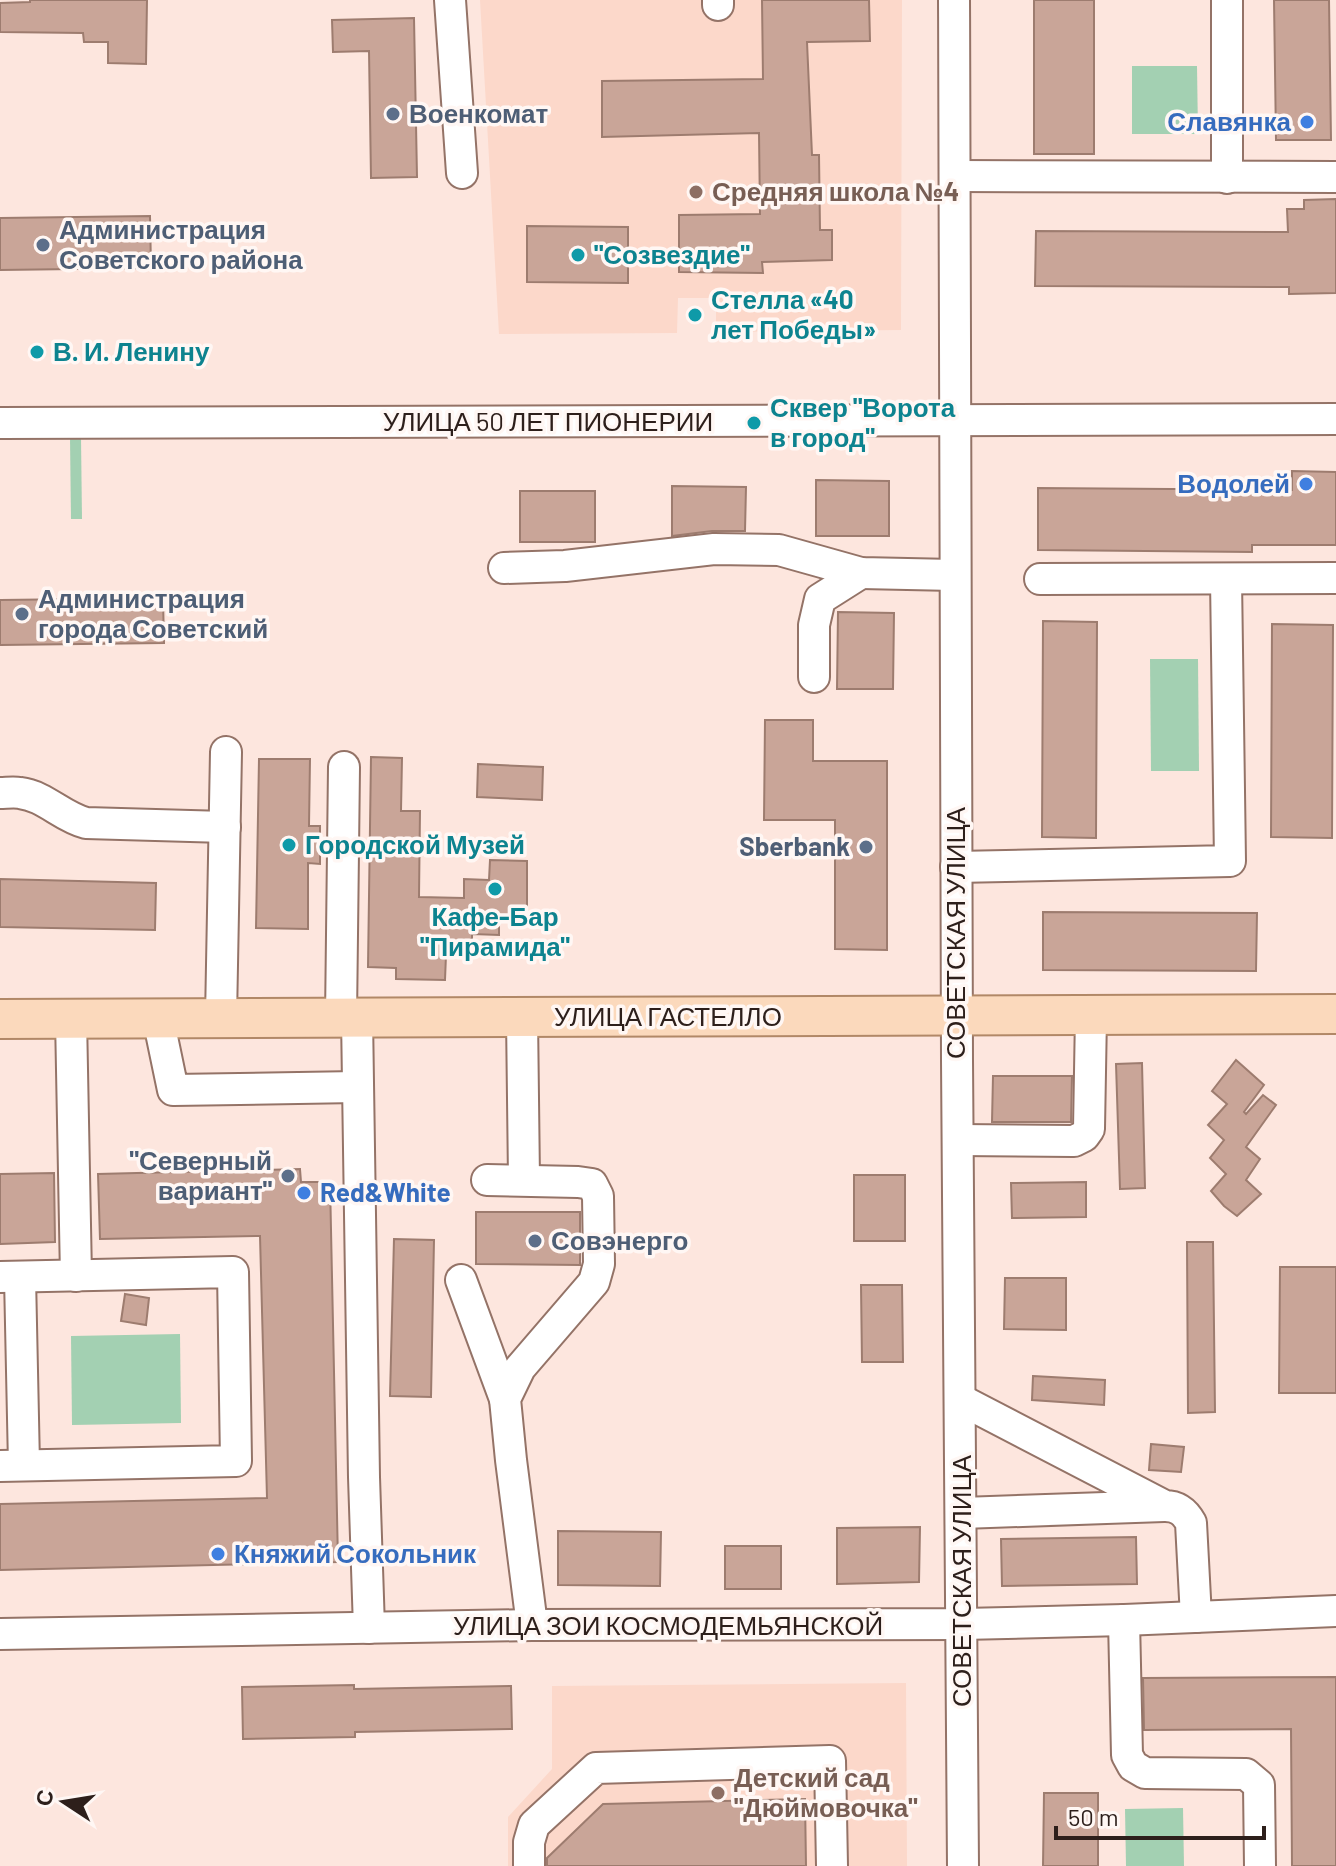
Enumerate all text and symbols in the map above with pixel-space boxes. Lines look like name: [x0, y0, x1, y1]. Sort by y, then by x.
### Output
place label: Военкомат: [409, 97, 548, 128]
marker: Военкомат: [384, 105, 402, 123]
place label: Славянка: [1167, 105, 1292, 136]
marker: Славянка: [1298, 113, 1316, 131]
place label: Средняя школа №4: [712, 175, 959, 206]
marker: Средняя школа №4: [687, 183, 705, 201]
place label: Администрация Советского района: [59, 213, 303, 274]
marker: Администрация Советского района: [34, 236, 52, 254]
place label: "Созвездие": [594, 238, 751, 269]
marker: "Созвездие": [569, 246, 587, 264]
place label: Стелла «40 лет Победы»: [711, 283, 876, 344]
marker: Стелла «40 лет Победы»: [686, 306, 704, 324]
place label: В. И. Ленину: [53, 335, 210, 366]
marker: В. И. Ленину: [28, 343, 46, 361]
place label: Сквер "Ворота в город": [770, 391, 956, 452]
street label: УЛИЦА 50 ЛЕТ ПИОНЕРИИ: [383, 405, 713, 436]
marker: Сквер "Ворота в город": [745, 414, 763, 432]
place label: Водолей: [1177, 467, 1290, 498]
marker: Водолей: [1297, 475, 1315, 493]
place label: Администрация города Советский: [38, 582, 268, 643]
marker: Администрация города Советский: [13, 605, 31, 623]
street label: СОВЕТСКАЯ УЛИЦА: [939, 806, 970, 1059]
place label: Городской Музей: [305, 828, 525, 859]
place label: Sberbank: [739, 830, 850, 861]
marker: Городской Музей: [280, 836, 298, 854]
marker: Sberbank: [857, 838, 875, 856]
marker: Кафе-Бар "Пирамида": [486, 880, 504, 898]
place label: Кафе-Бар "Пирамида": [420, 900, 571, 961]
street label: УЛИЦА ГАСТЕЛЛО: [554, 1000, 782, 1031]
place label: "Северный вариант": [130, 1144, 273, 1205]
marker: "Северный вариант": [279, 1167, 297, 1185]
place label: Red&White: [320, 1176, 451, 1207]
marker: Red&White: [295, 1184, 313, 1202]
place label: Совэнерго: [551, 1224, 688, 1255]
marker: Совэнерго: [526, 1232, 544, 1250]
street label: СОВЕТСКАЯ УЛИЦА: [945, 1454, 976, 1707]
place label: Княжий Сокольник: [234, 1537, 477, 1568]
marker: Княжий Сокольник: [209, 1545, 227, 1563]
street label: УЛИЦА ЗОИ КОСМОДЕМЬЯНСКОЙ: [453, 1609, 883, 1640]
place label: Детский сад "Дюймовочка": [734, 1761, 918, 1822]
north arrow: [24, 1762, 104, 1842]
marker: Детский сад "Дюймовочка": [709, 1784, 727, 1802]
text: С: [29, 1787, 58, 1808]
scale bar: [1056, 1790, 1264, 1840]
text: 50 m: [1068, 1802, 1119, 1831]

